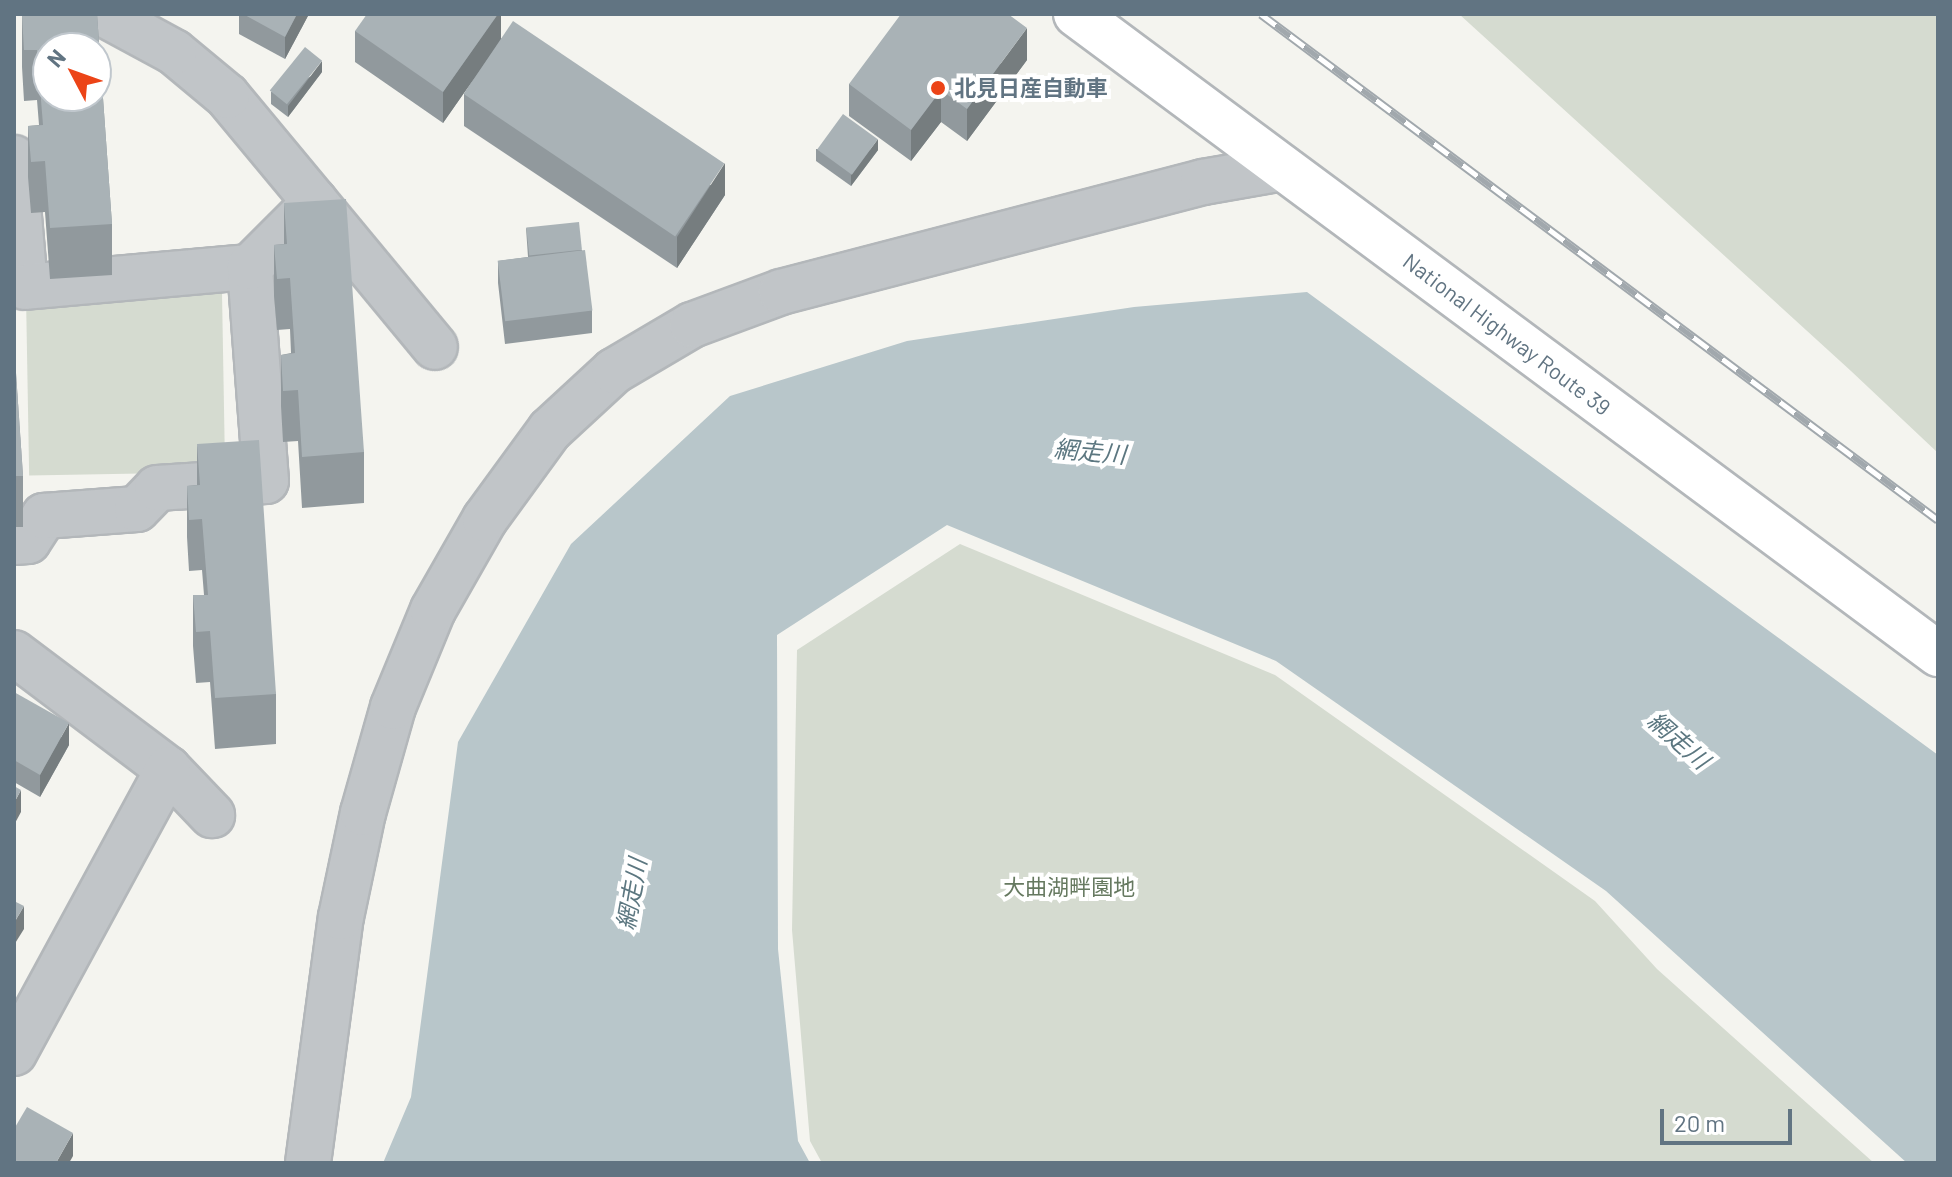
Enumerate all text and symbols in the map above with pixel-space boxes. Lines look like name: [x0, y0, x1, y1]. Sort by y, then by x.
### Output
north arrow: [32, 32, 112, 112]
text: N: [41, 44, 70, 72]
place label: 北見日産自動車: [954, 75, 1108, 101]
marker: 北見日産自動車: [929, 79, 947, 97]
street label: National Highway Route 39: [1398, 247, 1616, 421]
water label: 網走川: [1053, 434, 1127, 468]
water label: 網走川: [1642, 706, 1716, 774]
water label: 網走川: [611, 856, 651, 932]
park label: 大曲湖畔園地: [1003, 874, 1135, 900]
scale bar: [1664, 1093, 1796, 1143]
text: 20 m: [1674, 1108, 1725, 1137]

